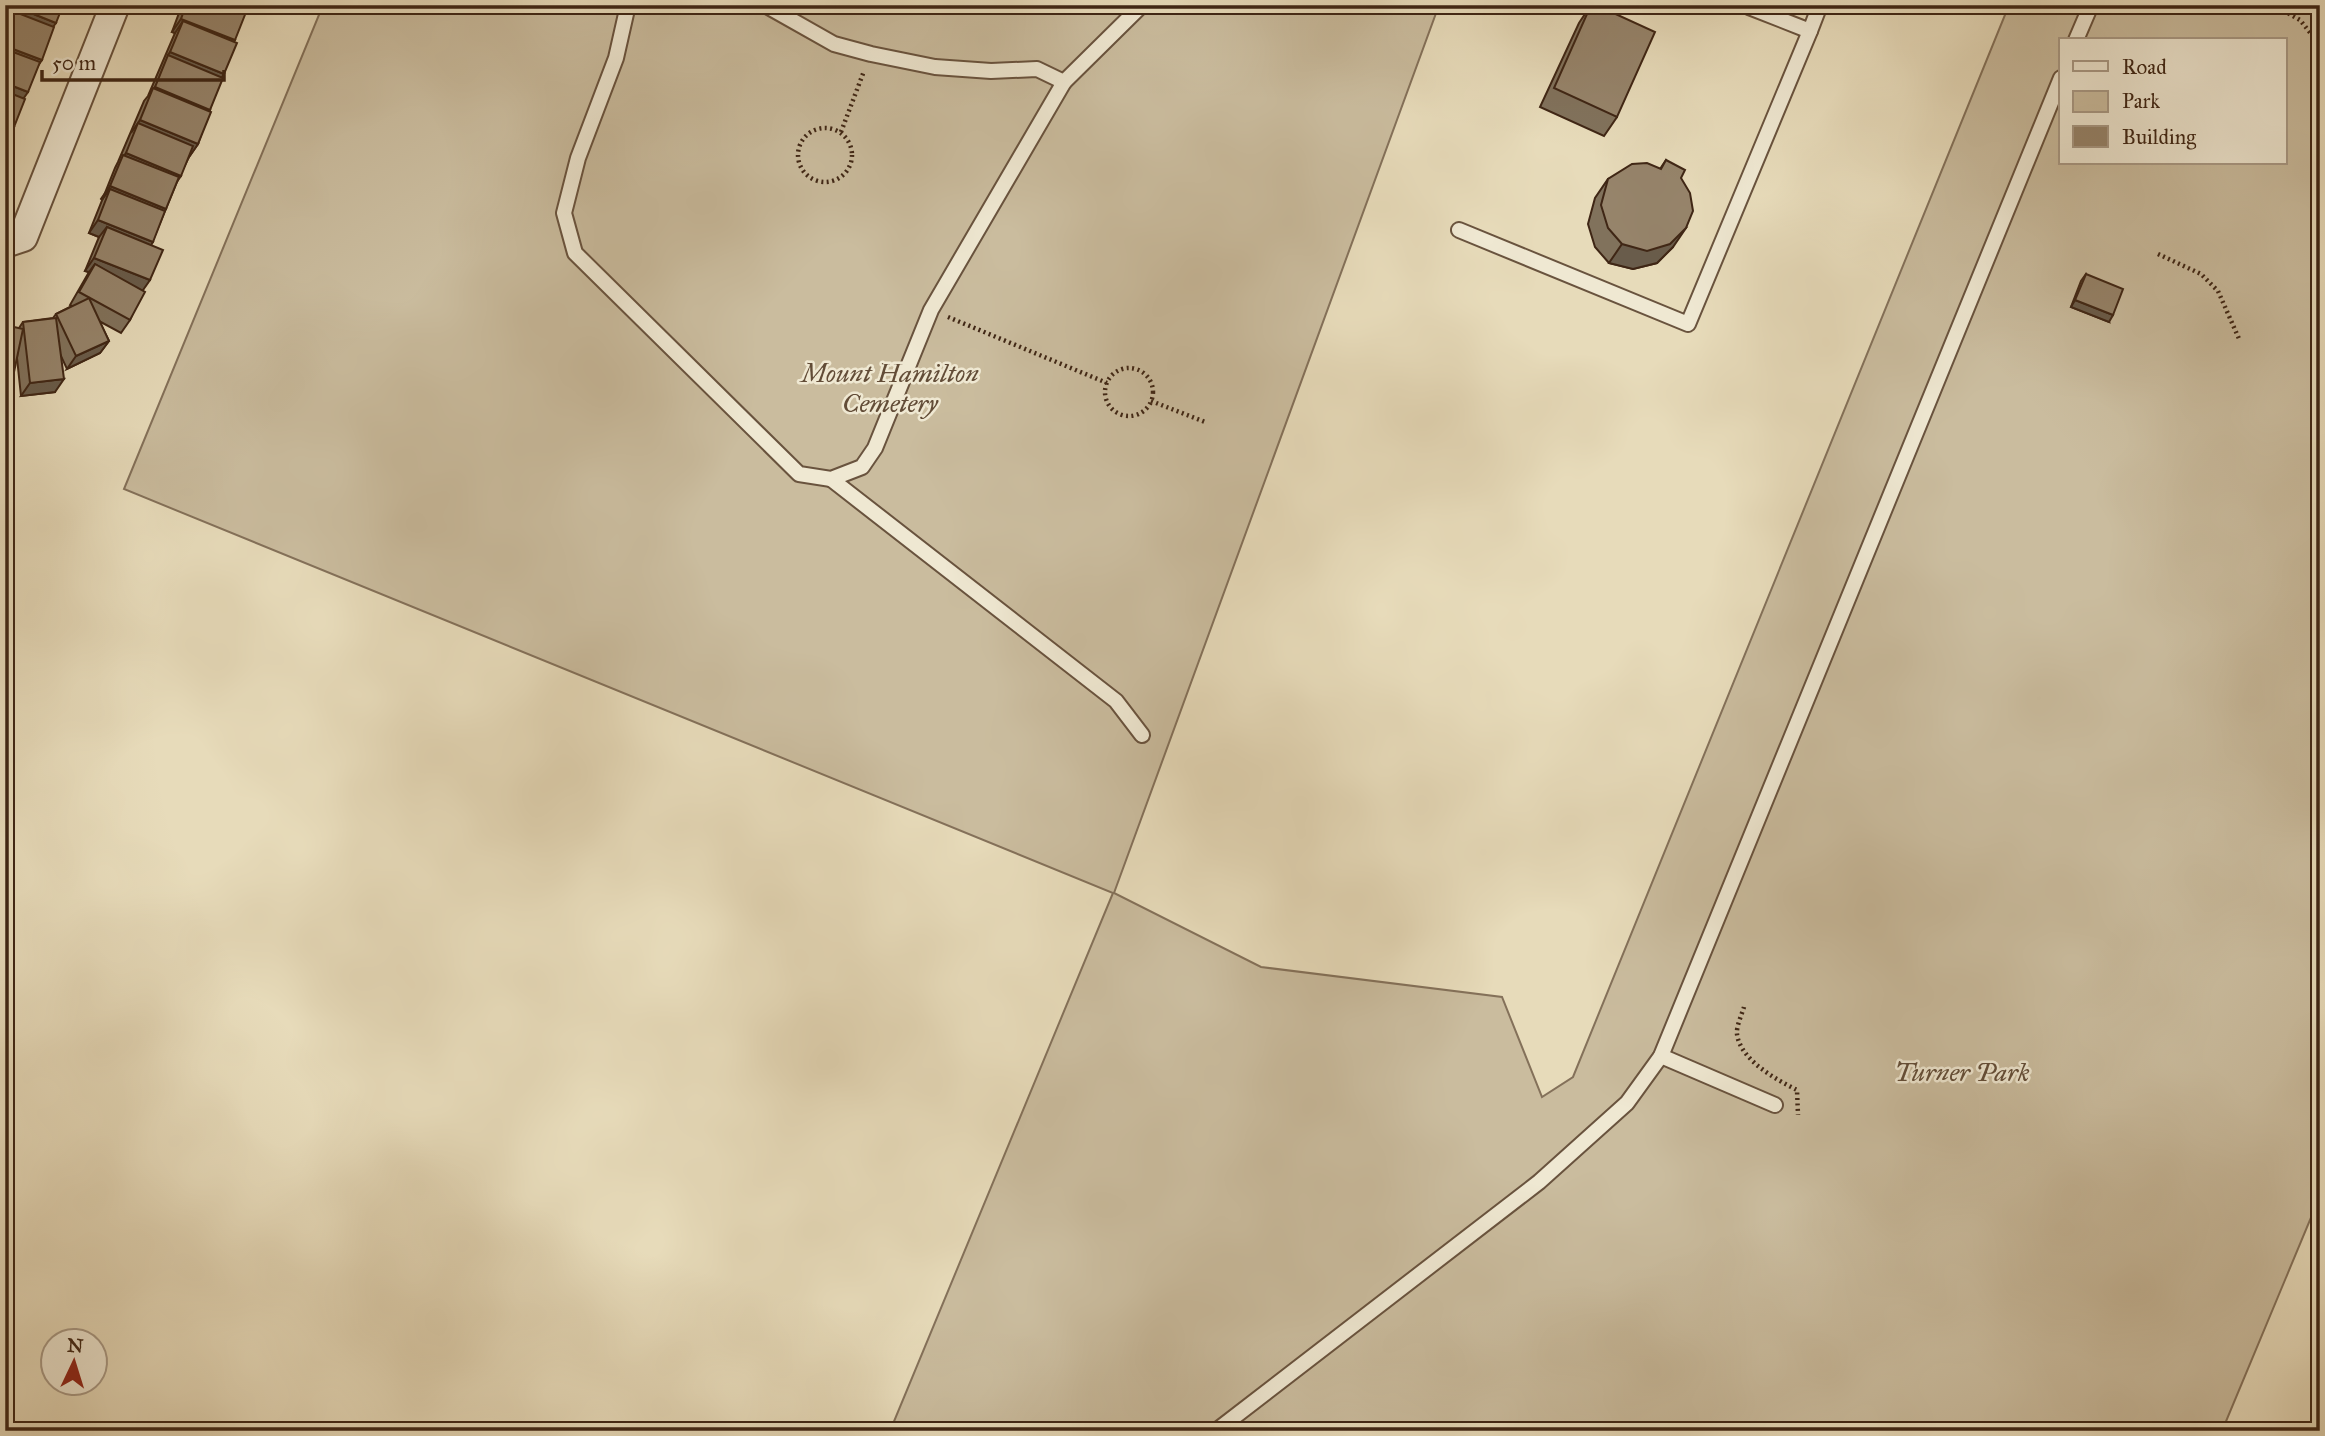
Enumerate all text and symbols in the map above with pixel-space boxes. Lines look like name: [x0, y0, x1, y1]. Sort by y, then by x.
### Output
scale bar: [42, 38, 224, 82]
legend: [2059, 38, 2286, 164]
text: 50 m: [52, 50, 97, 76]
text: Road: [2122, 54, 2167, 80]
text: Park: [2122, 88, 2160, 114]
text: Building: [2122, 124, 2196, 150]
park label: Mount Hamilton Cemetery: [798, 357, 979, 419]
park label: Turner Park: [1894, 1056, 2030, 1088]
north arrow: [38, 1328, 108, 1398]
text: N: [66, 1334, 84, 1358]

